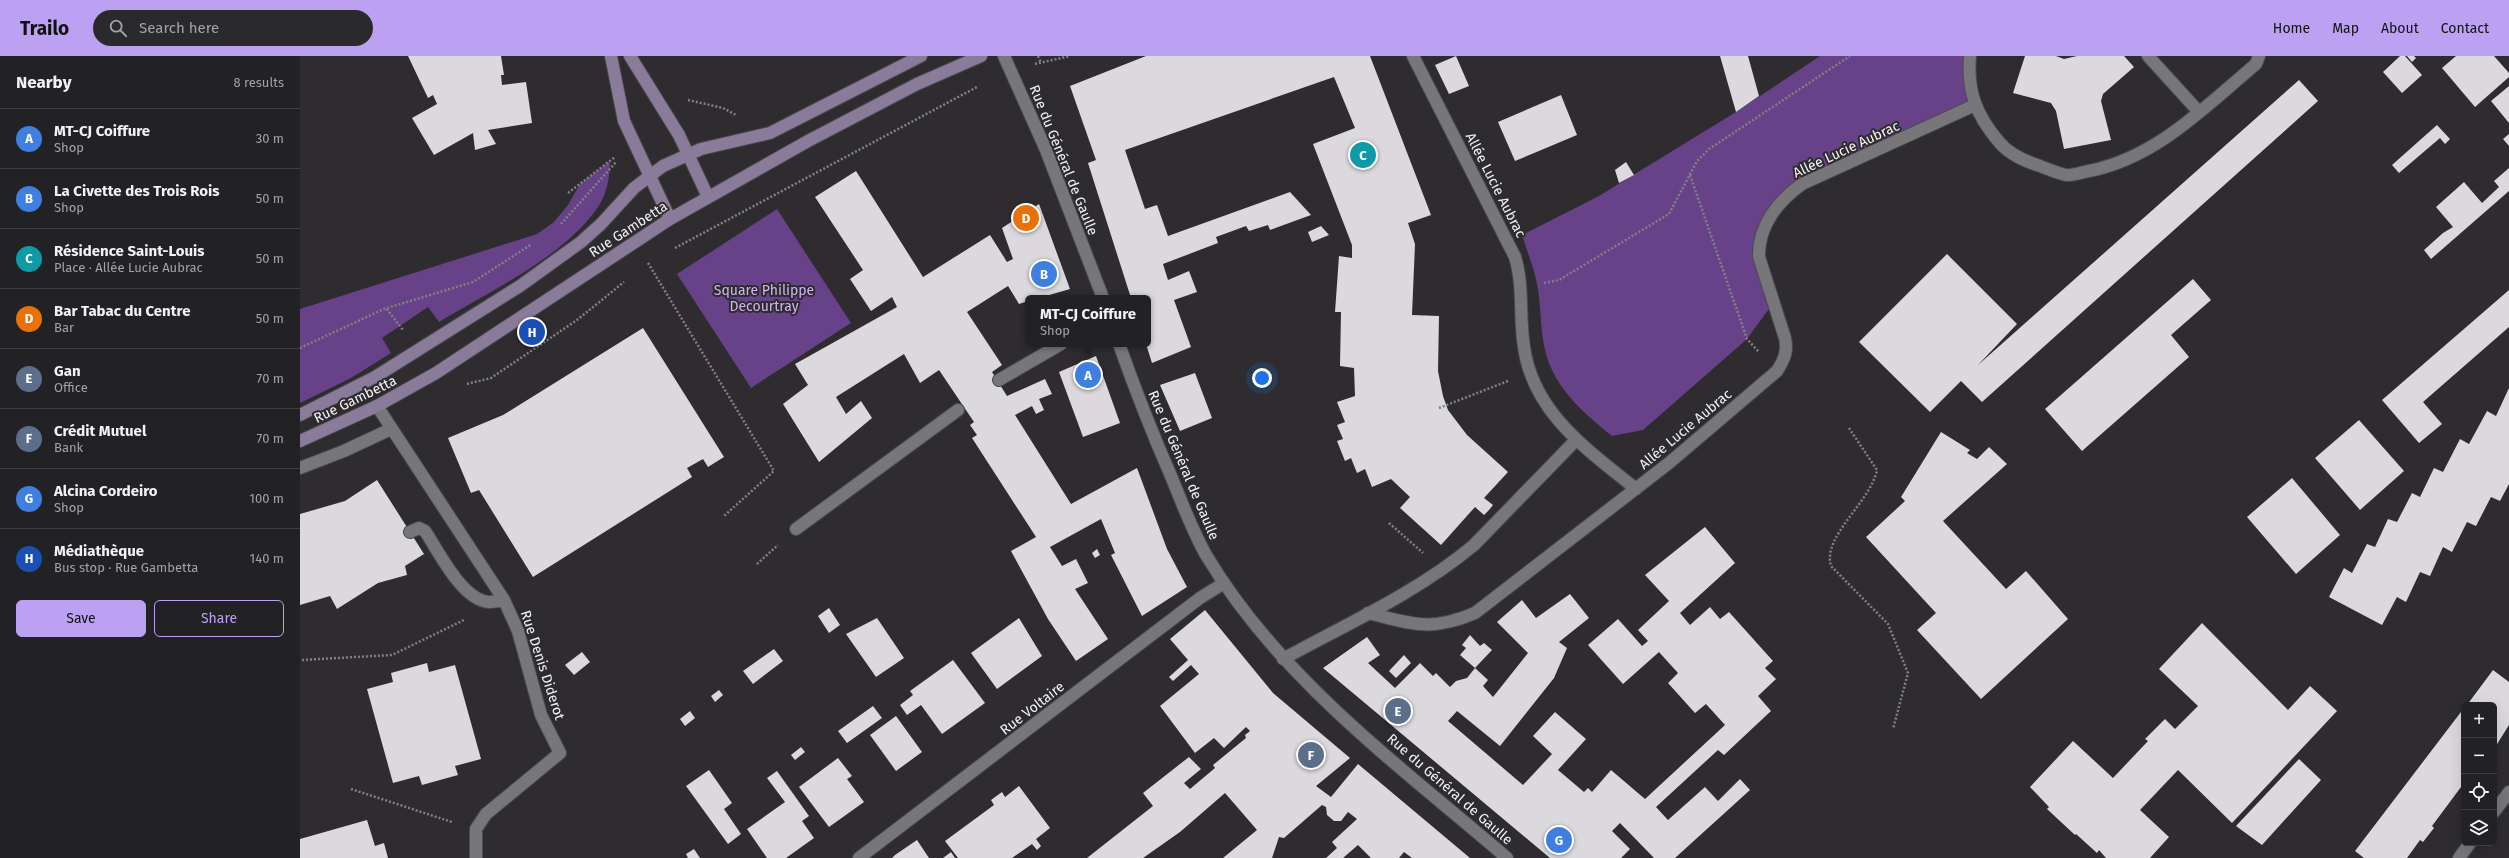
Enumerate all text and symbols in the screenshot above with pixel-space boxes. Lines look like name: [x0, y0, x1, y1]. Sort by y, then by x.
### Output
search box: [93, 10, 373, 46]
text: Trailo: [20, 17, 69, 40]
icon: search: [107, 17, 129, 39]
text: Search here: [139, 19, 219, 37]
text: Home: [2273, 20, 2310, 37]
text: Map: [2332, 20, 2359, 37]
text: About: [2381, 20, 2419, 37]
text: Contact: [2441, 20, 2489, 37]
text: Nearby: [16, 72, 71, 93]
text: 8 results: [233, 75, 284, 90]
street label: Rue du Général de Gaulle: [1026, 82, 1102, 238]
street label: Allée Lucie Aubrac: [1790, 117, 1903, 182]
text: MT-CJ Coiffure: [54, 122, 150, 140]
street label: Allée Lucie Aubrac: [1462, 130, 1530, 241]
text: A: [25, 131, 33, 146]
text: 30 m: [256, 131, 284, 146]
text: Shop: [54, 140, 84, 155]
pin: C: [1350, 140, 1376, 170]
text: La Civette des Trois Rois: [54, 182, 220, 200]
text: B: [25, 191, 33, 206]
text: 50 m: [256, 191, 284, 206]
street label: Rue Gambetta: [586, 198, 671, 261]
text: Shop: [54, 200, 84, 215]
pin: D: [1013, 203, 1039, 233]
text: Résidence Saint-Louis: [54, 242, 205, 260]
text: C: [25, 251, 33, 266]
text: 50 m: [256, 251, 284, 266]
pin: B: [1031, 259, 1057, 289]
text: Place · Allée Lucie Aubrac: [54, 260, 203, 275]
park label: Square Philippe Decourtray: [714, 282, 814, 315]
popup: [1025, 295, 1151, 347]
text: Bar Tabac du Centre: [54, 302, 190, 320]
text: MT-CJ Coiffure: [1040, 305, 1136, 323]
text: D: [25, 311, 33, 326]
text: 50 m: [256, 311, 284, 326]
pin: H: [519, 317, 545, 347]
text: Bar: [54, 320, 74, 335]
text: Shop: [1040, 323, 1070, 338]
pin: A: [1075, 360, 1101, 390]
text: Gan: [54, 362, 81, 380]
your location: [1252, 368, 1272, 388]
text: E: [26, 371, 32, 386]
text: 70 m: [257, 371, 284, 386]
street label: Rue Gambetta: [311, 372, 399, 427]
text: Office: [54, 380, 88, 395]
street label: Allée Lucie Aubrac: [1636, 385, 1735, 473]
street label: Rue du Général de Gaulle: [1144, 388, 1223, 543]
text: Crédit Mutuel: [54, 422, 146, 440]
text: F: [26, 431, 32, 446]
text: 70 m: [257, 431, 284, 446]
text: Bank: [54, 440, 83, 455]
text: Alcina Cordeiro: [54, 482, 158, 500]
text: G: [25, 491, 33, 506]
text: 100 m: [249, 491, 284, 506]
text: Shop: [54, 500, 84, 515]
text: Médiathèque: [54, 542, 144, 560]
text: H: [25, 551, 33, 566]
text: 140 m: [250, 551, 284, 566]
text: Bus stop · Rue Gambetta: [54, 560, 198, 575]
button: Save: [16, 600, 146, 637]
button: Share: [154, 600, 284, 637]
street label: Rue Denis Diderot: [517, 608, 569, 723]
street label: Rue Voltaire: [997, 678, 1068, 739]
pin: E: [1385, 696, 1411, 726]
map controls: [2461, 702, 2497, 846]
button: +: [2461, 702, 2497, 738]
street label: Rue du Général de Gaulle: [1383, 730, 1516, 849]
button: −: [2461, 738, 2497, 774]
pin: F: [1298, 740, 1324, 770]
button: locate: [2461, 774, 2497, 810]
button: layers: [2461, 810, 2497, 846]
pin: G: [1546, 825, 1572, 855]

